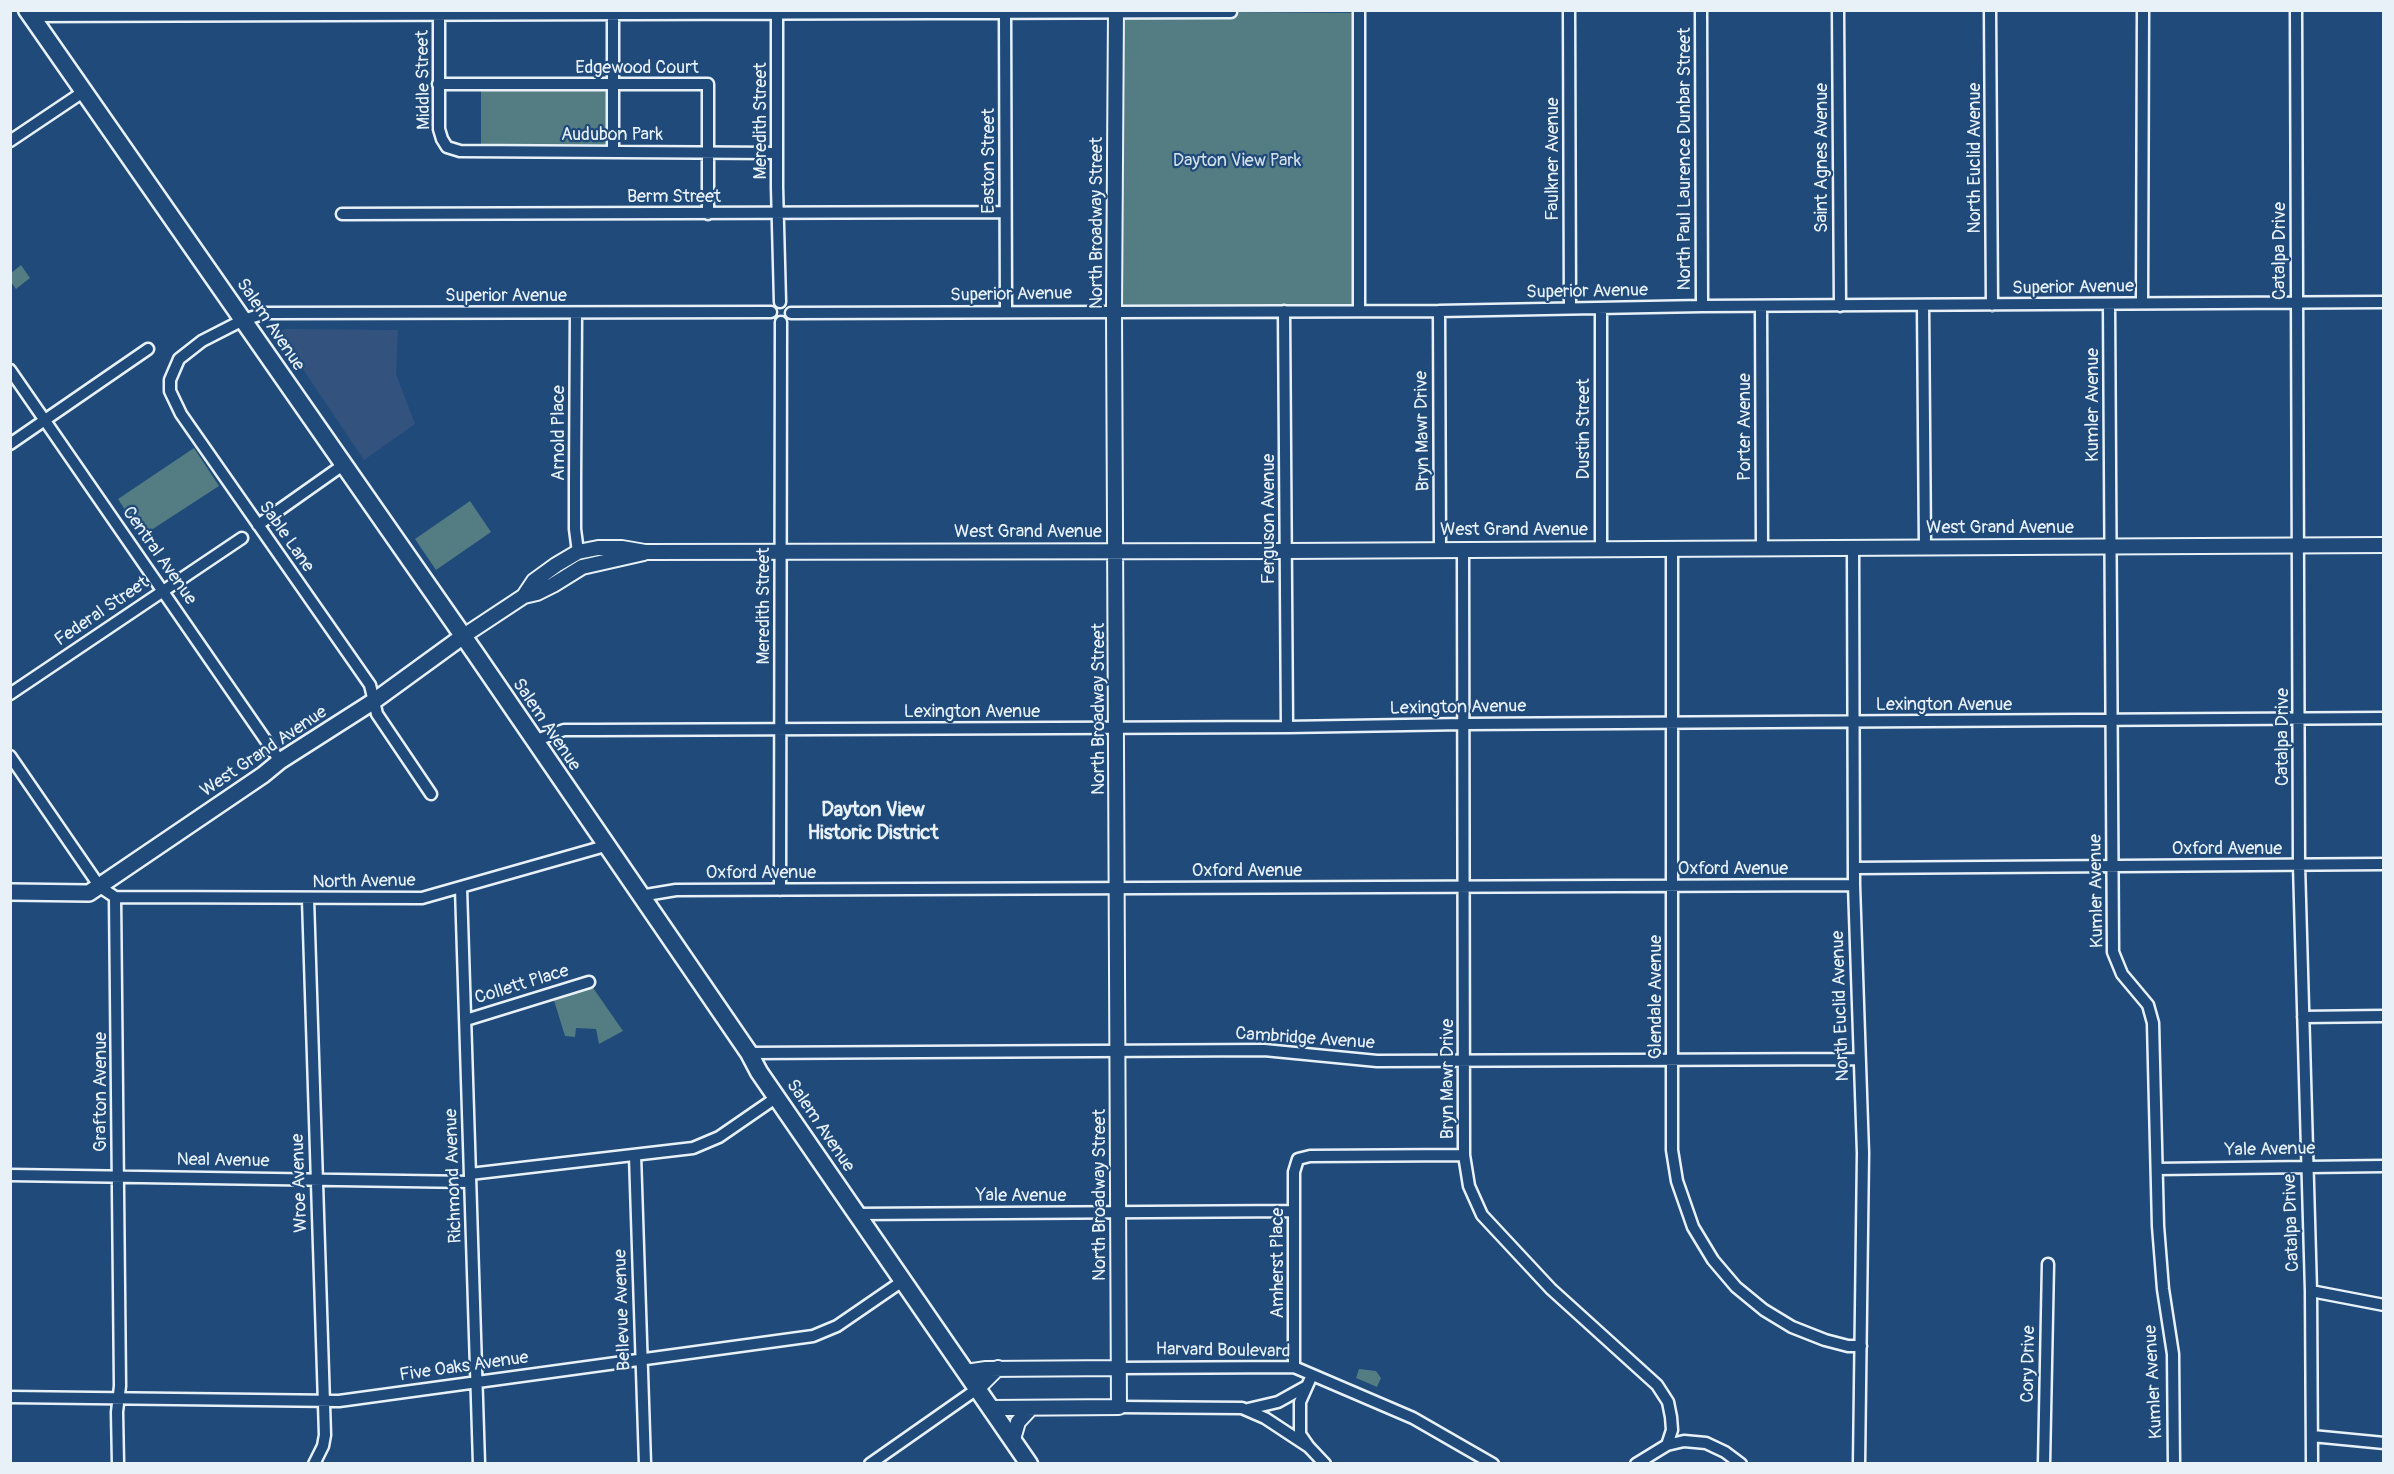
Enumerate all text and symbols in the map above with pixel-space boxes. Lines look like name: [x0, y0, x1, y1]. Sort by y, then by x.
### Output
street label: North Paul Laurence Dunbar Street: [1674, 28, 1696, 290]
street label: Middle Street: [412, 30, 436, 130]
street label: Edgewood Court: [575, 57, 699, 79]
street label: Meredith Street: [750, 62, 772, 180]
street label: Saint Agnes Avenue: [1811, 83, 1833, 233]
street label: North Euclid Avenue: [1964, 83, 1986, 233]
street label: Faulkner Avenue: [1542, 97, 1564, 221]
street label: Easton Street: [978, 108, 1000, 214]
street label: Audubon Park: [561, 124, 663, 146]
street label: North Broadway Street: [1086, 137, 1108, 309]
park label: Dayton View Park: [1173, 150, 1301, 172]
street label: Berm Street: [627, 186, 721, 208]
street label: Catalpa Drive: [2269, 202, 2291, 300]
street label: Salem Avenue: [231, 275, 309, 375]
street label: Superior Avenue: [2012, 276, 2134, 300]
street label: Superior Avenue: [1526, 280, 1648, 304]
street label: Superior Avenue: [950, 283, 1072, 307]
street label: Superior Avenue: [445, 285, 567, 307]
street label: Kumler Avenue: [2082, 348, 2104, 462]
street label: Bryn Mawr Drive: [1411, 371, 1435, 491]
street label: Porter Avenue: [1734, 373, 1756, 481]
street label: Dustin Street: [1573, 378, 1595, 480]
street label: Arnold Place: [548, 385, 570, 481]
street label: Ferguson Avenue: [1258, 454, 1280, 584]
street label: Sable Lane: [254, 497, 318, 577]
street label: Central Avenue: [117, 503, 201, 609]
street label: West Grand Avenue: [1926, 517, 2074, 539]
street label: West Grand Avenue: [1440, 519, 1588, 541]
street label: West Grand Avenue: [954, 521, 1102, 543]
street label: Meredith Street: [753, 547, 775, 665]
street label: Federal Street: [51, 573, 153, 651]
street label: North Broadway Street: [1088, 623, 1110, 795]
street label: Salem Avenue: [507, 675, 585, 775]
street label: Catalpa Drive: [2272, 688, 2294, 786]
street label: Lexington Avenue: [1876, 694, 2012, 716]
street label: Lexington Avenue: [1390, 696, 1526, 720]
street label: Lexington Avenue: [904, 701, 1040, 723]
street label: West Grand Avenue: [197, 702, 331, 802]
district label: Dayton View Historic District: [807, 799, 939, 846]
street label: Kumler Avenue: [2085, 834, 2109, 948]
street label: Oxford Avenue: [2172, 838, 2282, 860]
street label: Oxford Avenue: [1678, 858, 1788, 880]
street label: Oxford Avenue: [1192, 860, 1302, 882]
street label: Oxford Avenue: [706, 862, 816, 884]
street label: North Avenue: [312, 870, 416, 894]
street label: North Euclid Avenue: [1828, 930, 1854, 1082]
street label: Glendale Avenue: [1645, 935, 1667, 1059]
street label: Collett Place: [472, 960, 572, 1010]
street label: Bryn Mawr Drive: [1437, 1019, 1459, 1139]
street label: Cambridge Avenue: [1235, 1023, 1375, 1055]
street label: Grafton Avenue: [90, 1032, 112, 1152]
street label: Salem Avenue: [781, 1076, 859, 1176]
street label: Richmond Avenue: [441, 1108, 467, 1244]
street label: North Broadway Street: [1089, 1109, 1111, 1281]
street label: Wroe Avenue: [287, 1133, 313, 1233]
street label: Yale Avenue: [2225, 1138, 2315, 1162]
street label: Neal Avenue: [176, 1149, 270, 1173]
street label: Catalpa Drive: [2279, 1174, 2305, 1272]
street label: Yale Avenue: [976, 1185, 1066, 1207]
street label: Amherst Place: [1267, 1208, 1289, 1318]
street label: Bellevue Avenue: [610, 1249, 636, 1371]
street label: Kumler Avenue: [2140, 1324, 2168, 1440]
street label: Cory Drive: [2018, 1325, 2040, 1403]
street label: Harvard Boulevard: [1155, 1339, 1291, 1363]
street label: Five Oaks Avenue: [398, 1347, 530, 1387]

